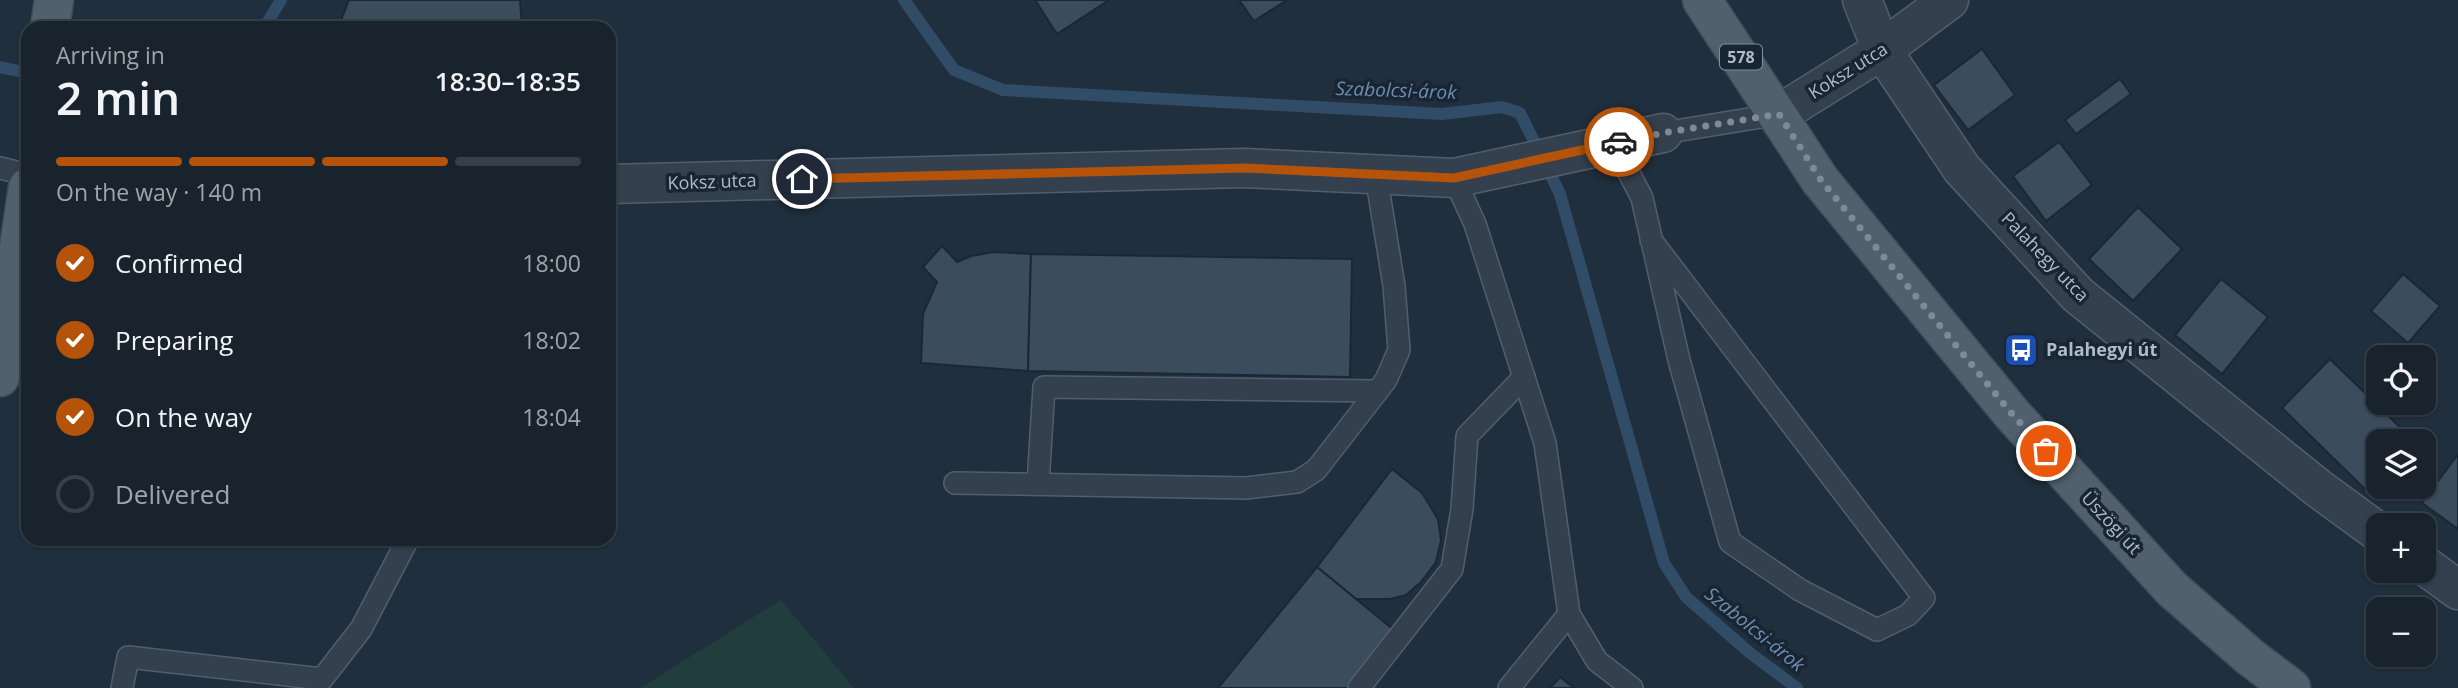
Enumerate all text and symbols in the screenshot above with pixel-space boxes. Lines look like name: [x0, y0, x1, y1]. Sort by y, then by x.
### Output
street label: Koksz utca: [1803, 36, 1892, 104]
text: Arriving in: [56, 39, 165, 71]
road number: 578: [1720, 44, 1762, 69]
text: 18:30–18:35: [435, 63, 581, 99]
text: 2 min: [56, 66, 180, 128]
water label: Szabolcsi-árok: [1335, 75, 1458, 105]
courier: [1584, 107, 1654, 177]
icon: car: [1600, 123, 1638, 161]
pin: [772, 149, 832, 209]
icon: home: [783, 160, 821, 198]
street label: Koksz utca: [667, 167, 757, 195]
text: On the way · 140 m: [56, 176, 262, 208]
street label: Palahegy utca: [1997, 206, 2095, 306]
icon: check: [56, 244, 94, 282]
text: Confirmed: [115, 245, 243, 281]
text: 18:00: [522, 247, 581, 279]
icon: check: [56, 321, 94, 359]
text: Preparing: [115, 322, 233, 358]
text: 18:02: [522, 324, 581, 356]
bus stop icon: Palahegyi út: [2002, 331, 2040, 369]
place label: Palahegyi út: [2046, 337, 2157, 361]
map controls: [2366, 345, 2436, 667]
button: locate: [2366, 345, 2436, 415]
icon: check: [56, 398, 94, 436]
text: On the way: [115, 399, 252, 435]
text: 18:04: [522, 401, 581, 433]
pin: [2016, 421, 2076, 481]
button: layers: [2366, 429, 2436, 499]
icon: bag: [2027, 432, 2065, 470]
text: Delivered: [115, 476, 230, 512]
street label: Üszögi út: [2077, 486, 2147, 559]
button: +: [2366, 513, 2436, 583]
water label: Szabolcsi-árok: [1700, 581, 1811, 678]
button: −: [2366, 597, 2436, 667]

